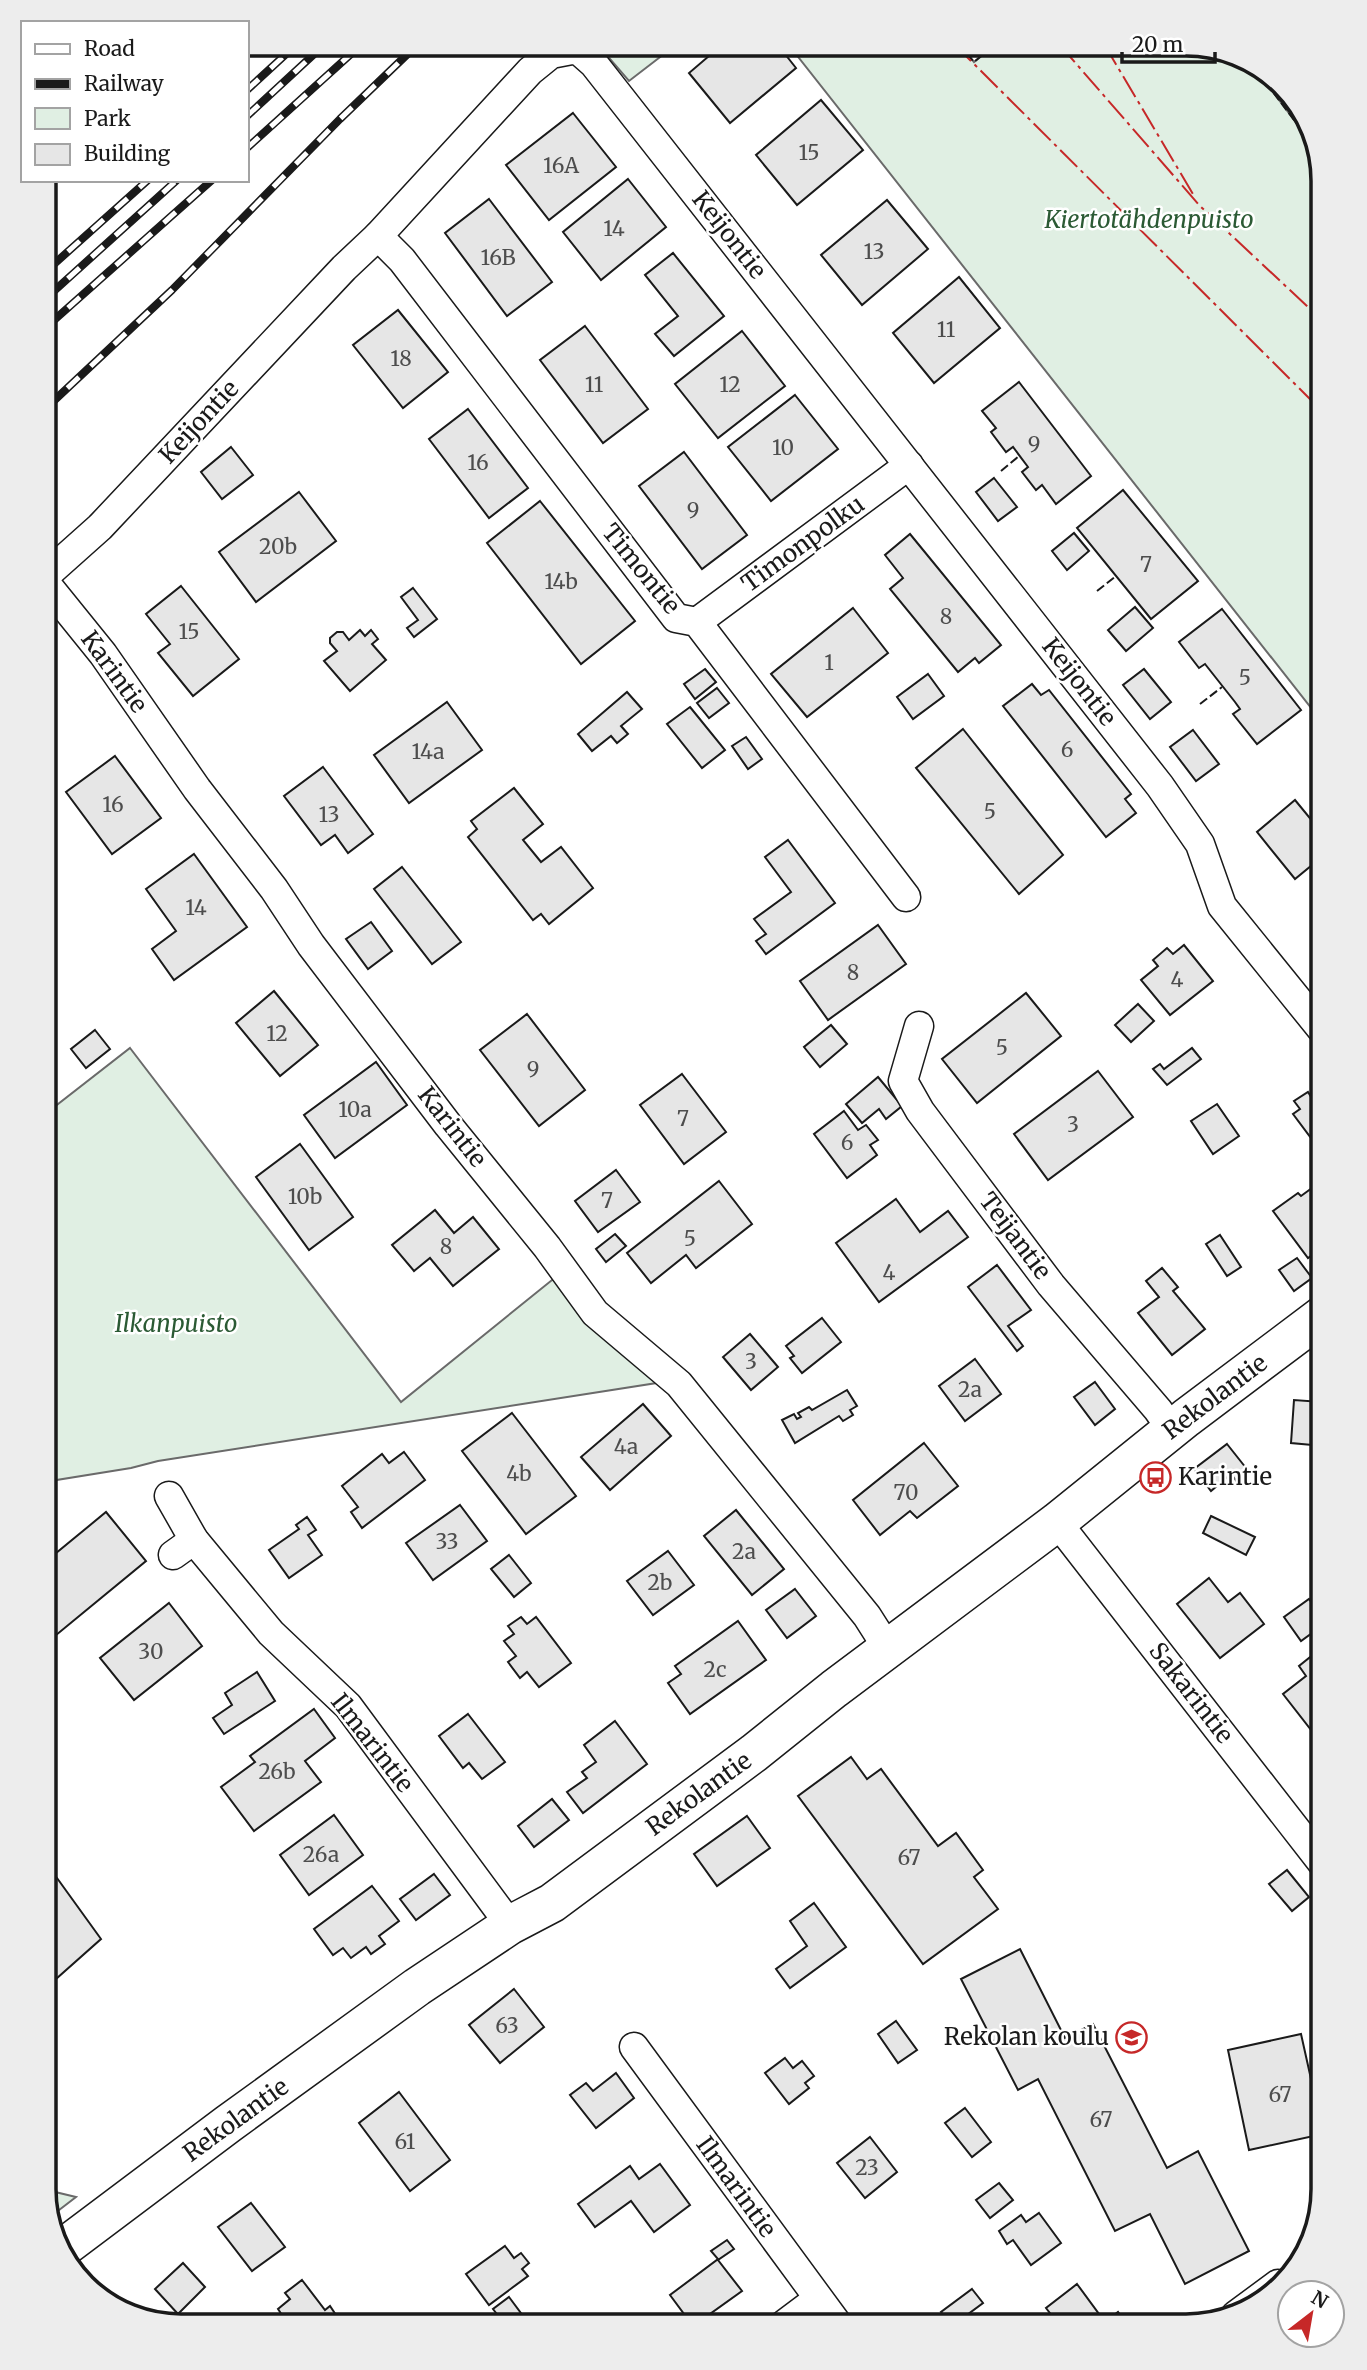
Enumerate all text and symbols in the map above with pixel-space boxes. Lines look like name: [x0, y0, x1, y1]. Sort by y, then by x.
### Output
legend: [21, 21, 248, 182]
scale bar: [1122, 21, 1215, 65]
text: 20 m: [1132, 31, 1184, 58]
text: Road: [84, 35, 135, 62]
text: Railway: [84, 70, 165, 97]
text: Park: [84, 105, 131, 132]
house number: 15: [798, 139, 820, 166]
text: Building: [84, 140, 171, 167]
house number: 16A: [543, 152, 579, 179]
street label: Keijontie: [685, 185, 773, 285]
park label: Kiertotähdenpuisto: [1043, 204, 1254, 235]
house number: 14: [603, 215, 625, 242]
house number: 13: [864, 238, 884, 265]
house number: 16B: [481, 244, 516, 271]
house number: 11: [937, 316, 955, 343]
house number: 18: [390, 345, 412, 372]
house number: 11: [585, 371, 603, 398]
house number: 12: [719, 371, 741, 398]
street label: Keijontie: [152, 373, 245, 470]
house number: 9: [1028, 431, 1040, 458]
house number: 10: [772, 434, 794, 461]
house number: 16: [467, 449, 489, 476]
street label: Timonpolku: [735, 489, 870, 599]
house number: 9: [687, 497, 699, 524]
street label: Timontie: [595, 517, 687, 620]
house number: 20b: [259, 533, 297, 560]
house number: 7: [1140, 551, 1152, 578]
house number: 14b: [544, 568, 578, 595]
house number: 8: [940, 603, 952, 630]
house number: 15: [178, 618, 200, 645]
street label: Karintie: [74, 625, 155, 719]
street label: Keijontie: [1035, 632, 1123, 732]
house number: 1: [824, 649, 834, 676]
house number: 5: [1239, 664, 1251, 691]
house number: 6: [1061, 736, 1073, 763]
house number: 14a: [412, 738, 444, 765]
house number: 16: [102, 791, 124, 818]
house number: 5: [984, 798, 996, 825]
house number: 13: [319, 801, 339, 828]
house number: 14: [185, 894, 207, 921]
house number: 8: [847, 959, 859, 986]
house number: 4: [1171, 966, 1184, 993]
house number: 12: [266, 1020, 288, 1047]
house number: 5: [996, 1034, 1008, 1061]
house number: 9: [527, 1056, 539, 1083]
street label: Karintie: [411, 1080, 494, 1173]
house number: 10a: [338, 1096, 372, 1123]
house number: 7: [677, 1105, 689, 1132]
house number: 3: [1067, 1111, 1079, 1138]
house number: 6: [841, 1129, 853, 1156]
house number: 10b: [288, 1183, 322, 1210]
street label: Teijantie: [973, 1186, 1058, 1285]
house number: 7: [601, 1187, 613, 1214]
house number: 5: [684, 1225, 696, 1252]
house number: 8: [440, 1233, 452, 1260]
house number: 4: [883, 1259, 896, 1286]
park label: Ilkanpuisto: [115, 1308, 237, 1339]
street label: Rekolantie: [1156, 1347, 1273, 1446]
house number: 3: [745, 1348, 757, 1375]
house number: 2a: [958, 1376, 982, 1403]
house number: 4a: [614, 1433, 638, 1460]
house number: 4b: [506, 1460, 532, 1487]
bus stop icon: Karintie: [1138, 1460, 1172, 1494]
place label: Karintie: [1178, 1461, 1272, 1492]
house number: 70: [894, 1479, 918, 1506]
house number: 33: [435, 1528, 459, 1555]
house number: 2a: [732, 1538, 756, 1565]
house number: 2b: [648, 1569, 672, 1596]
street label: Sakarintie: [1142, 1636, 1240, 1749]
house number: 30: [138, 1638, 164, 1665]
house number: 2c: [704, 1656, 727, 1683]
street label: Ilmarintie: [324, 1687, 421, 1798]
street label: Rekolantie: [640, 1745, 758, 1842]
house number: 26b: [258, 1758, 296, 1785]
house number: 26a: [303, 1841, 339, 1868]
house number: 67: [897, 1844, 921, 1871]
house number: 63: [495, 2012, 519, 2039]
school or university icon: Rekolan koulu: [1115, 2020, 1149, 2054]
place label: Rekolan koulu: [944, 2021, 1109, 2052]
street label: Rekolantie: [177, 2071, 295, 2168]
house number: 67: [1268, 2081, 1292, 2108]
house number: 67: [1089, 2106, 1113, 2133]
house number: 61: [395, 2128, 415, 2155]
street label: Ilmarintie: [689, 2130, 783, 2243]
house number: 23: [855, 2154, 879, 2181]
north arrow: [1276, 2279, 1346, 2349]
text: N: [1307, 2285, 1332, 2314]

